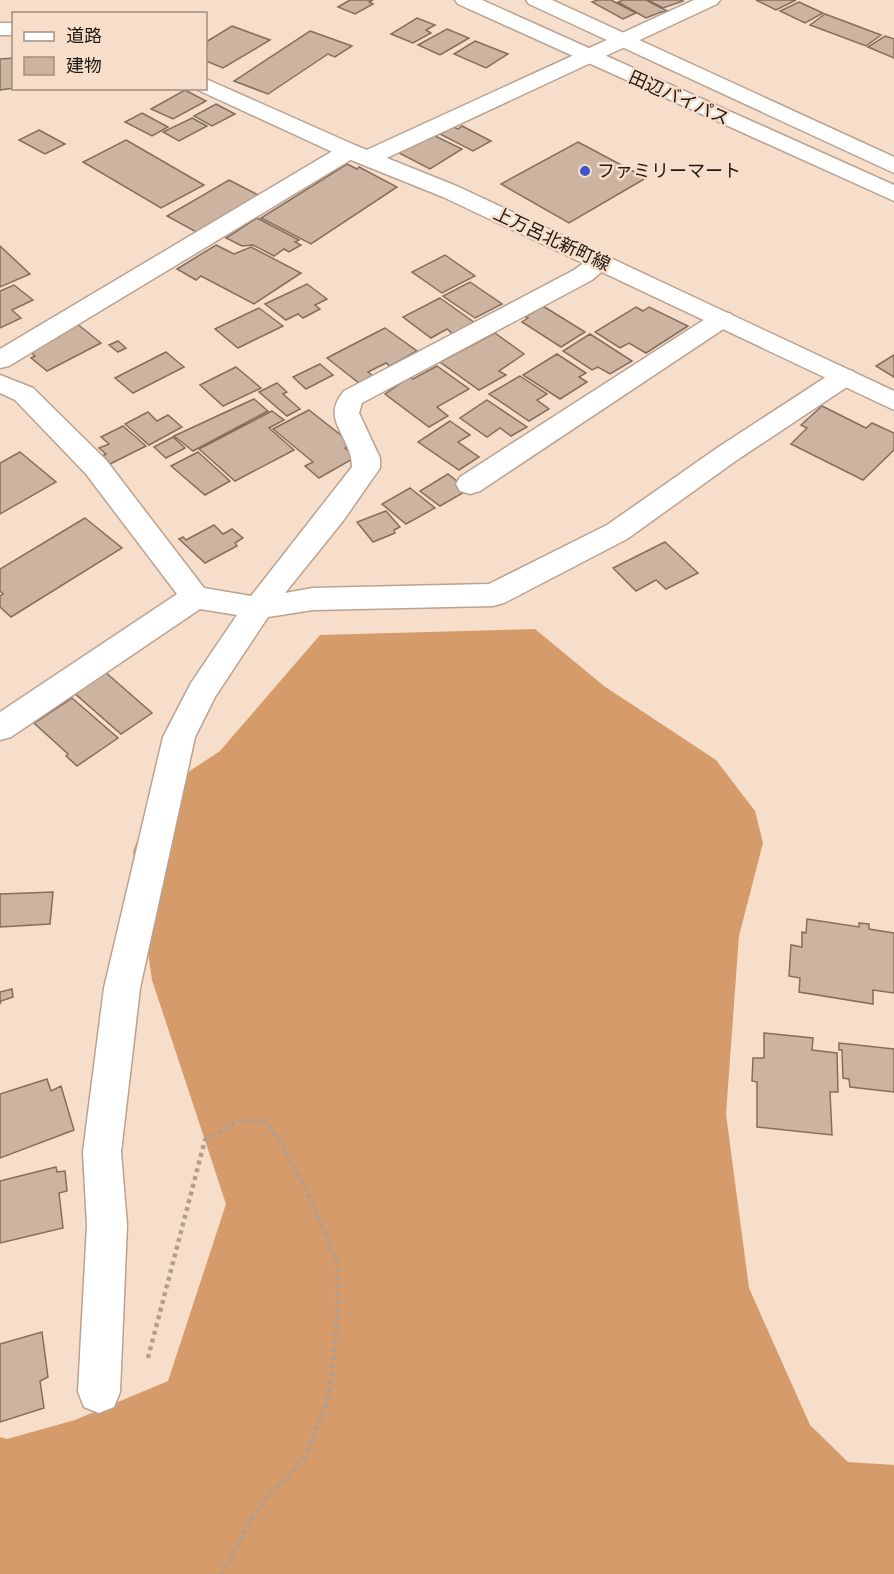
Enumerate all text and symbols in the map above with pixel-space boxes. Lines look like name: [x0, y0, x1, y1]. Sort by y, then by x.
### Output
legend: [12, 12, 207, 90]
text: 道路: [66, 22, 102, 49]
text: 建物: [66, 52, 102, 79]
street label: 田辺バイパス: [625, 63, 734, 132]
place label: ファミリーマート: [597, 157, 741, 184]
marker: ファミリーマート: [578, 164, 592, 178]
street label: 上万呂北新町線: [489, 200, 615, 277]

